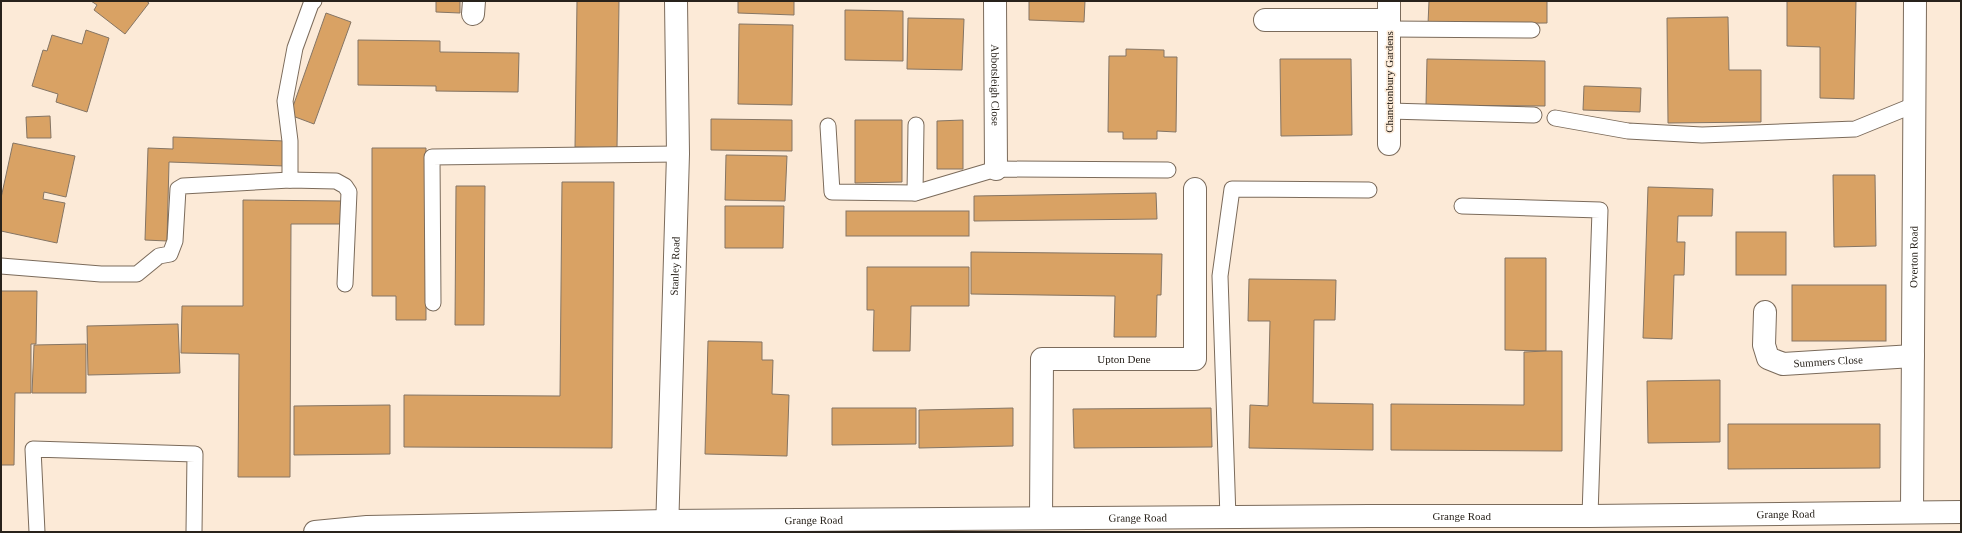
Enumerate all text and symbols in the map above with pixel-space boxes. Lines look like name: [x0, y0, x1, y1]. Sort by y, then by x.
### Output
street label: Chanctonbury Gardens: [1383, 31, 1395, 133]
street label: Abbotsleigh Close: [989, 44, 1002, 126]
street label: Overton Road: [1907, 225, 1920, 288]
street label: Stanley Road: [668, 236, 682, 296]
street label: Upton Dene: [1097, 353, 1151, 365]
street label: Summers Close: [1793, 353, 1863, 369]
street label: Grange Road: [1756, 508, 1815, 520]
street label: Grange Road: [1432, 510, 1491, 522]
street label: Grange Road: [1108, 511, 1167, 524]
street label: Grange Road: [784, 514, 843, 526]

